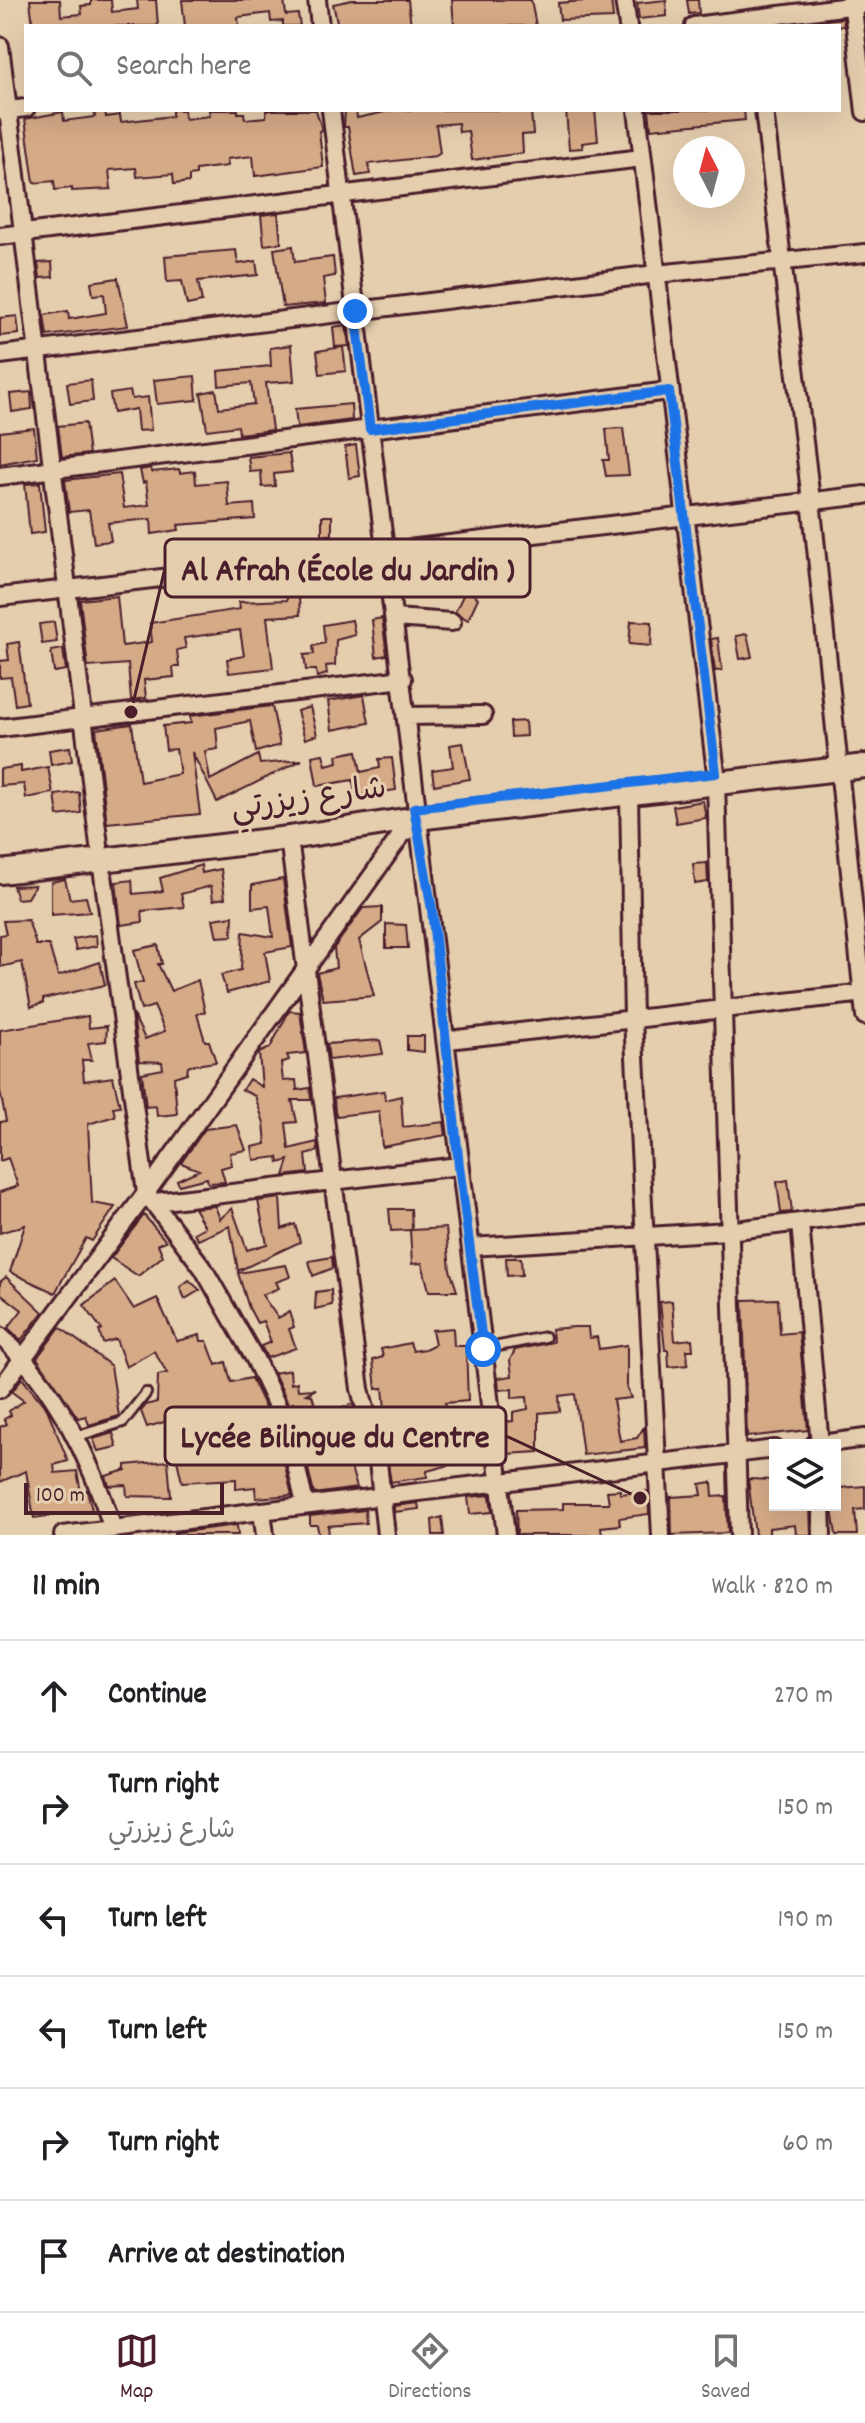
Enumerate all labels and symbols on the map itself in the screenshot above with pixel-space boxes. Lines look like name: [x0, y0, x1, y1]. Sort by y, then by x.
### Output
north arrow: [673, 136, 745, 208]
route end: [337, 293, 373, 329]
callout: Al Afrah (École du Jardin ): [165, 539, 530, 597]
text: Al Afrah (École du Jardin ): [181, 549, 515, 598]
street label: شارع زيزرتي: [228, 767, 390, 835]
route start: [465, 1331, 501, 1367]
callout: Lycée Bilingue du Centre: [165, 1407, 506, 1465]
text: Lycée Bilingue du Centre: [180, 1416, 490, 1465]
scale bar: [24, 1479, 224, 1515]

